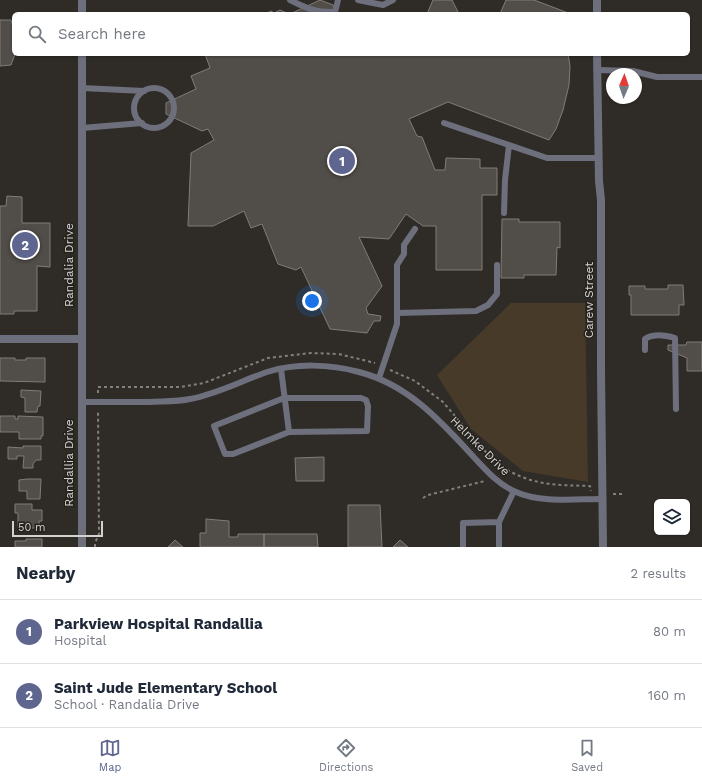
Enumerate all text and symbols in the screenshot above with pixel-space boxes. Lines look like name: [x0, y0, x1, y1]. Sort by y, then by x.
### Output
search box: [12, 12, 690, 56]
icon: search: [26, 23, 48, 45]
text: Search here: [58, 25, 146, 43]
north arrow: [606, 68, 642, 104]
pin: 1: [329, 146, 355, 176]
street label: Randalia Drive: [62, 223, 76, 307]
pin: 2: [12, 230, 38, 260]
street label: Carew Street: [582, 262, 596, 338]
your location: [302, 291, 322, 311]
street label: Helmke Drive: [447, 413, 513, 479]
street label: Randallia Drive: [62, 419, 76, 507]
map controls: [654, 499, 690, 535]
button: layers: [654, 499, 690, 535]
scale bar: [12, 519, 103, 538]
text: 50 m: [18, 521, 45, 534]
text: Nearby: [16, 563, 75, 583]
text: 2 results: [631, 566, 686, 581]
text: Parkview Hospital Randallia: [54, 615, 263, 633]
text: 1: [26, 624, 32, 639]
text: 80 m: [653, 624, 686, 639]
text: Hospital: [54, 633, 106, 648]
text: Saint Jude Elementary School: [54, 679, 277, 697]
text: 2: [25, 688, 33, 703]
text: 160 m: [648, 688, 686, 703]
text: School · Randalia Drive: [54, 697, 199, 712]
tab: Map: [99, 737, 121, 774]
tab: Directions: [319, 737, 373, 774]
tab: Saved: [571, 737, 603, 774]

